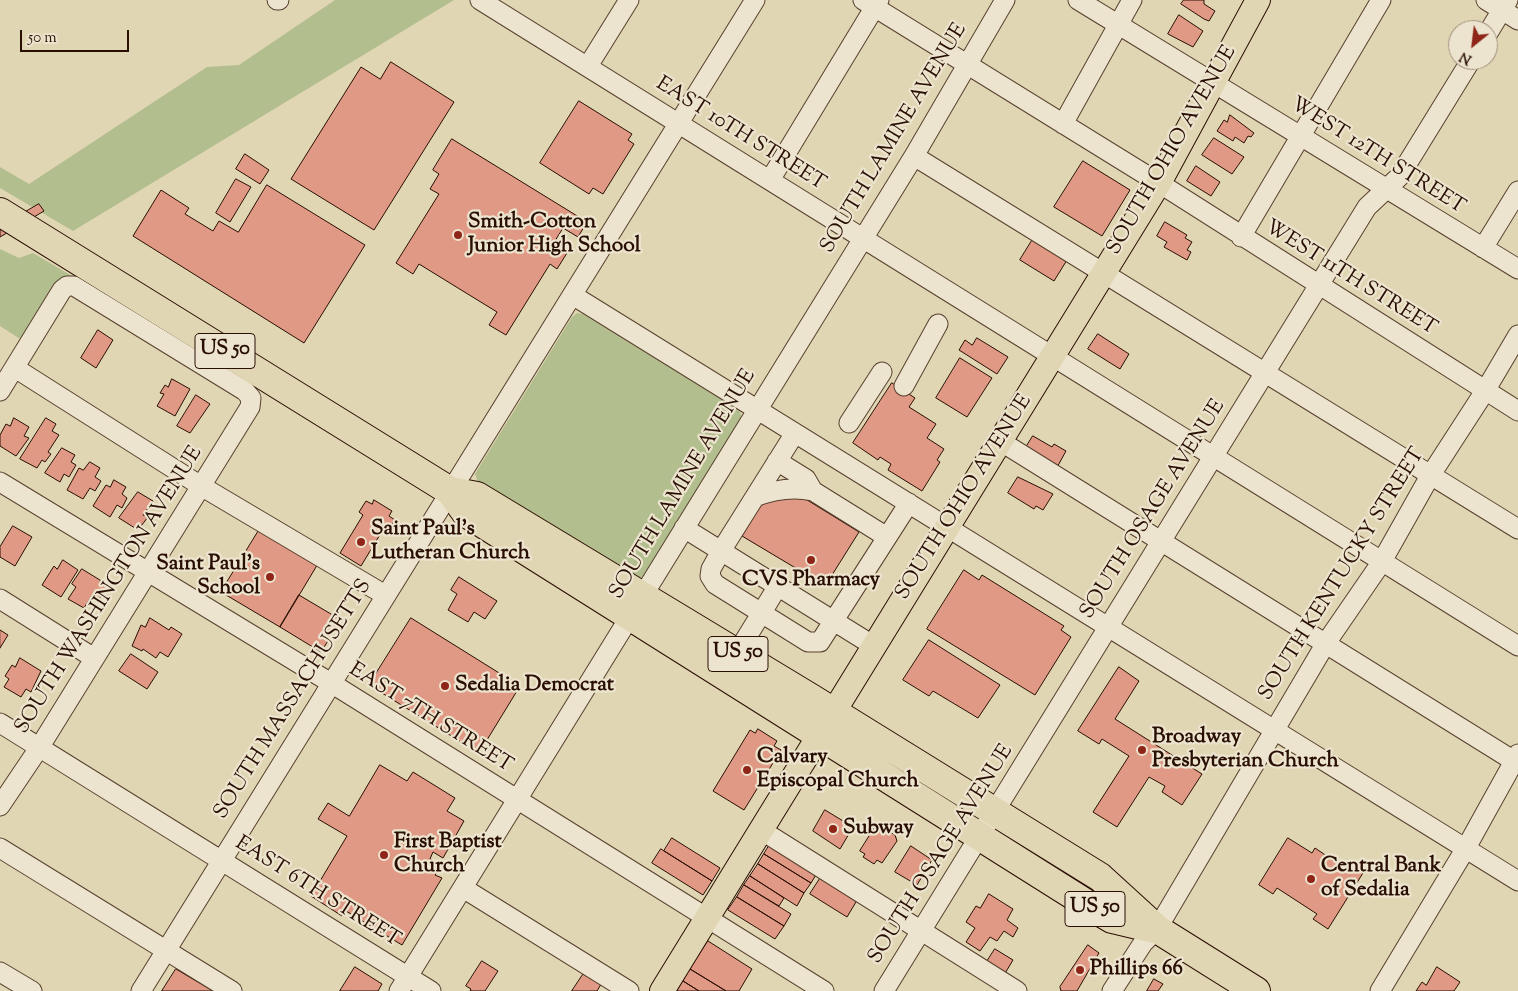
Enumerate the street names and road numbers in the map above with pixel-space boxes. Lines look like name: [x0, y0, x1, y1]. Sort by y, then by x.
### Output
street label: SOUTH LAMINE AVENUE: [816, 20, 974, 258]
street label: SOUTH OHIO AVENUE: [1103, 42, 1243, 260]
street label: EAST 10TH STREET: [650, 72, 830, 198]
street label: WEST 12TH STREET: [1285, 93, 1469, 221]
street label: WEST 11TH STREET: [1259, 216, 1441, 342]
road number: US 50: [195, 334, 255, 368]
street label: SOUTH LAMINE AVENUE: [605, 366, 763, 604]
street label: SOUTH OHIO AVENUE: [891, 391, 1039, 605]
street label: SOUTH OSAGE AVENUE: [1076, 396, 1232, 624]
street label: SOUTH WASHINGTON AVENUE: [11, 443, 209, 739]
street label: SOUTH KENTUCKY STREET: [1255, 444, 1431, 706]
street label: SOUTH MASSACHUSETTS: [210, 576, 378, 824]
road number: US 50: [708, 636, 768, 672]
street label: EAST 7TH STREET: [344, 658, 516, 780]
street label: SOUTH OSAGE AVENUE: [864, 741, 1020, 969]
street label: EAST 6TH STREET: [230, 832, 404, 954]
road number: US 50: [1065, 892, 1125, 926]

